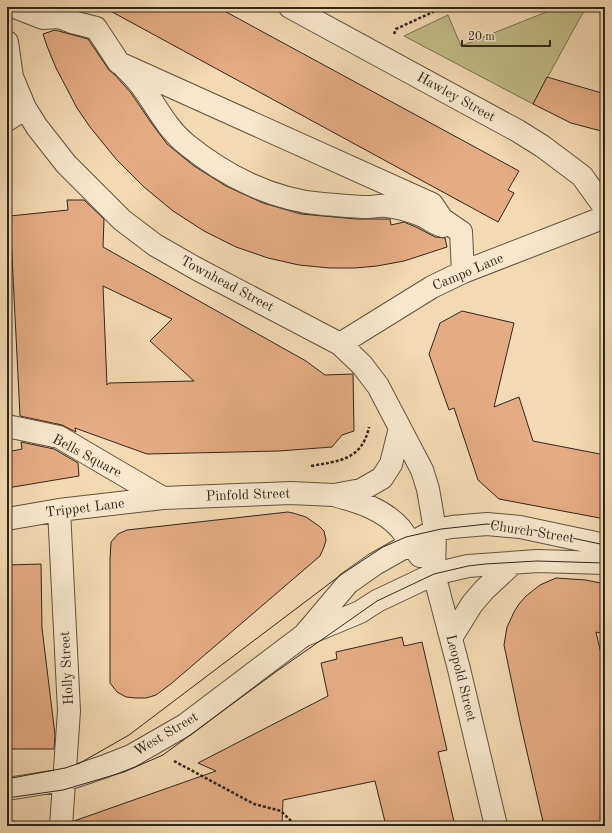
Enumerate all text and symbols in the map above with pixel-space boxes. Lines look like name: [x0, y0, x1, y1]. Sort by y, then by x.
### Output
scale bar: [462, 22, 550, 48]
text: 20 m: [468, 31, 495, 43]
street label: Hawley Street: [414, 70, 498, 124]
street label: Campo Lane: [430, 251, 506, 293]
street label: Townhead Street: [178, 254, 276, 315]
street label: Bells Square: [50, 432, 124, 480]
street label: Pinfold Street: [206, 487, 291, 503]
street label: Trippet Lane: [45, 496, 125, 520]
street label: Church Street: [489, 518, 575, 546]
street label: Holly Street: [58, 631, 76, 705]
street label: Leopold Street: [443, 633, 479, 723]
street label: West Street: [132, 709, 201, 759]

